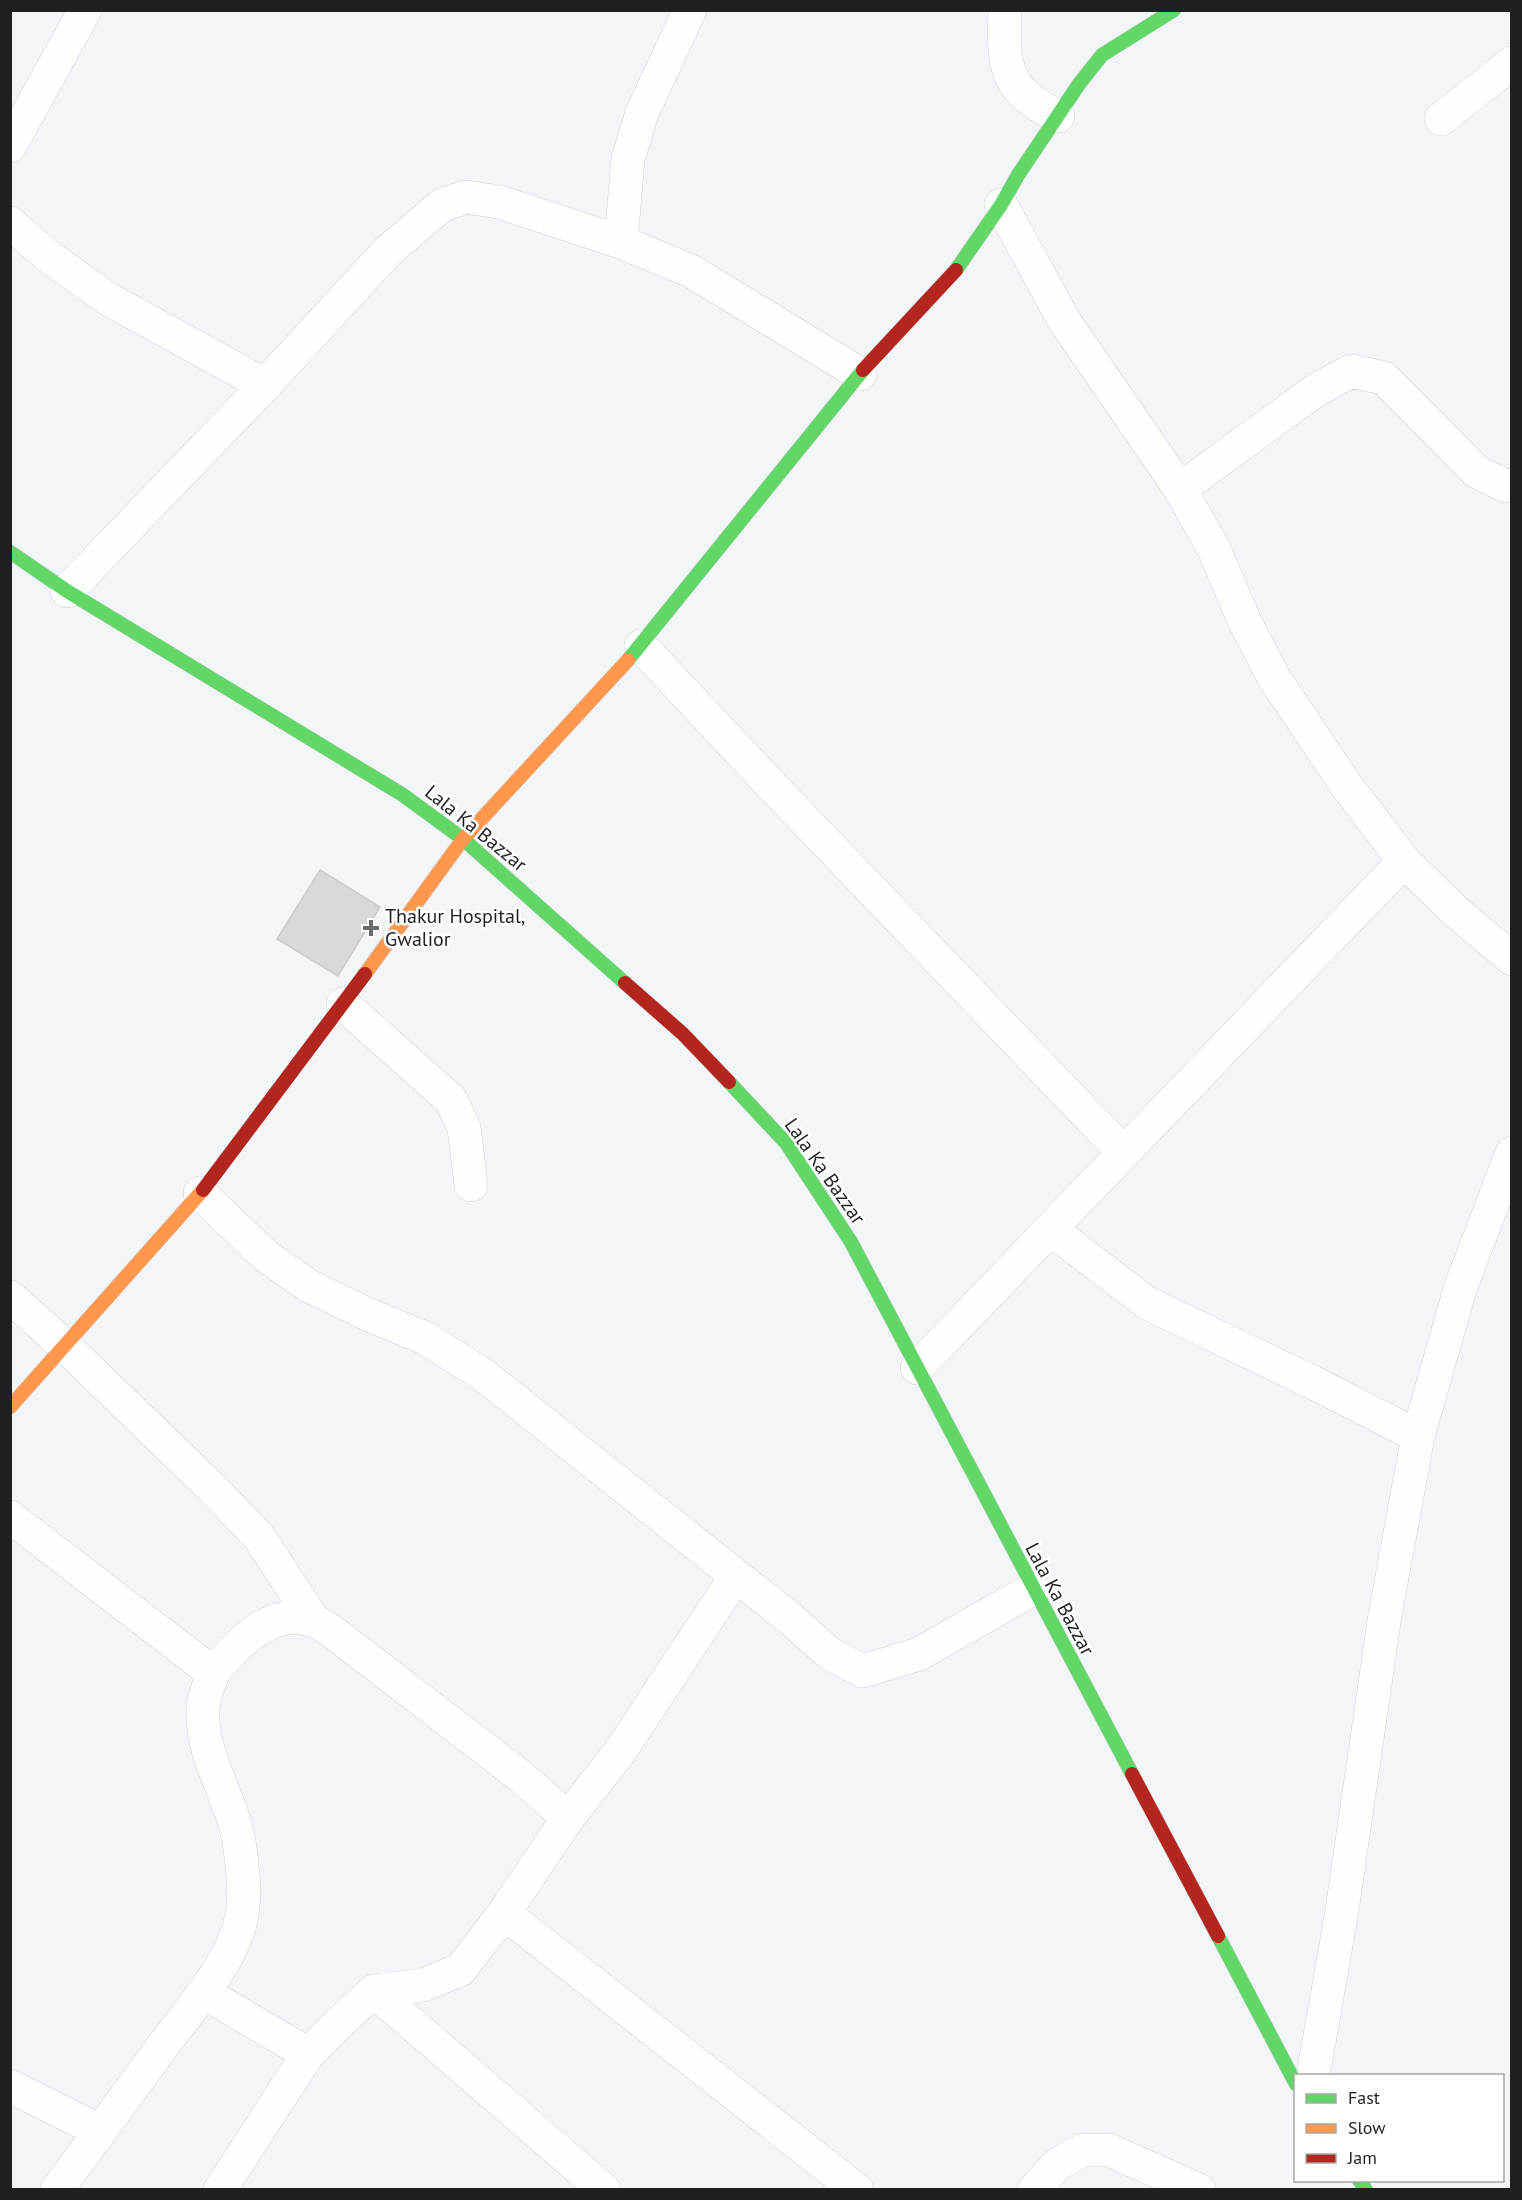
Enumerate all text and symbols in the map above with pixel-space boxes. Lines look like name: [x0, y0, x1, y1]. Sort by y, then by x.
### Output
street label: Lala Ka Bazzar: [420, 779, 533, 877]
place label: Thakur Hospital, Gwalior: [385, 903, 525, 952]
marker: Thakur Hospital, Gwalior: [362, 919, 380, 937]
street label: Lala Ka Bazzar: [779, 1113, 871, 1229]
street label: Lala Ka Bazzar: [1019, 1538, 1101, 1660]
legend: [1294, 2074, 1504, 2182]
text: Fast: [1348, 2086, 1380, 2109]
text: Slow: [1348, 2116, 1386, 2139]
text: Jam: [1347, 2146, 1377, 2169]

